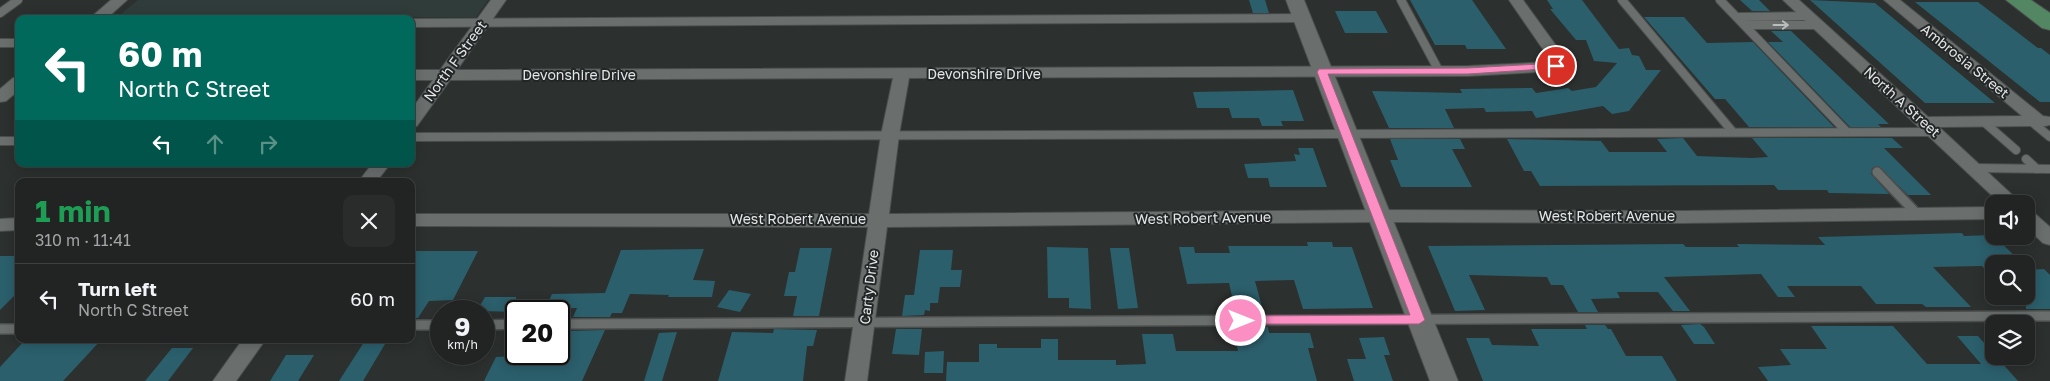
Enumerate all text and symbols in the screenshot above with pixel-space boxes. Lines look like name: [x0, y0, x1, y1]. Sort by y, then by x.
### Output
street label: North F Street: [420, 17, 490, 104]
one-way arrow: [1772, 20, 1789, 30]
street label: Ambrosia Street: [1918, 20, 2013, 101]
text: 60 m: [118, 33, 202, 75]
icon: left: [35, 35, 100, 100]
pin: [1535, 45, 1577, 87]
icon: arrive: [1542, 52, 1570, 80]
street label: North A Street: [1861, 63, 1944, 140]
street label: Devonshire Drive: [927, 65, 1041, 82]
street label: Devonshire Drive: [522, 66, 636, 83]
text: North C Street: [118, 75, 270, 102]
icon: left: [148, 130, 176, 158]
icon: ahead: [201, 130, 229, 158]
icon: right: [254, 130, 282, 158]
text: 1 min: [35, 193, 111, 229]
button: close: [343, 195, 395, 247]
map controls: [1985, 195, 2035, 365]
button: sound: [1985, 195, 2035, 245]
street label: West Robert Avenue: [1539, 207, 1675, 224]
street label: West Robert Avenue: [1135, 208, 1271, 227]
street label: West Robert Avenue: [730, 210, 866, 227]
text: 310 m · 11:41: [35, 230, 131, 250]
street label: Carty Drive: [855, 249, 882, 325]
button: search: [1985, 255, 2035, 305]
text: Turn left: [78, 277, 157, 300]
icon: left: [35, 285, 63, 313]
text: 60 m: [350, 287, 395, 310]
position arrow: [1214, 294, 1266, 346]
text: North C Street: [78, 300, 189, 320]
speed limit sign: 20: [505, 300, 570, 365]
text: 9: [455, 311, 470, 342]
button: layers: [1985, 315, 2035, 365]
text: km/h: [447, 337, 478, 352]

